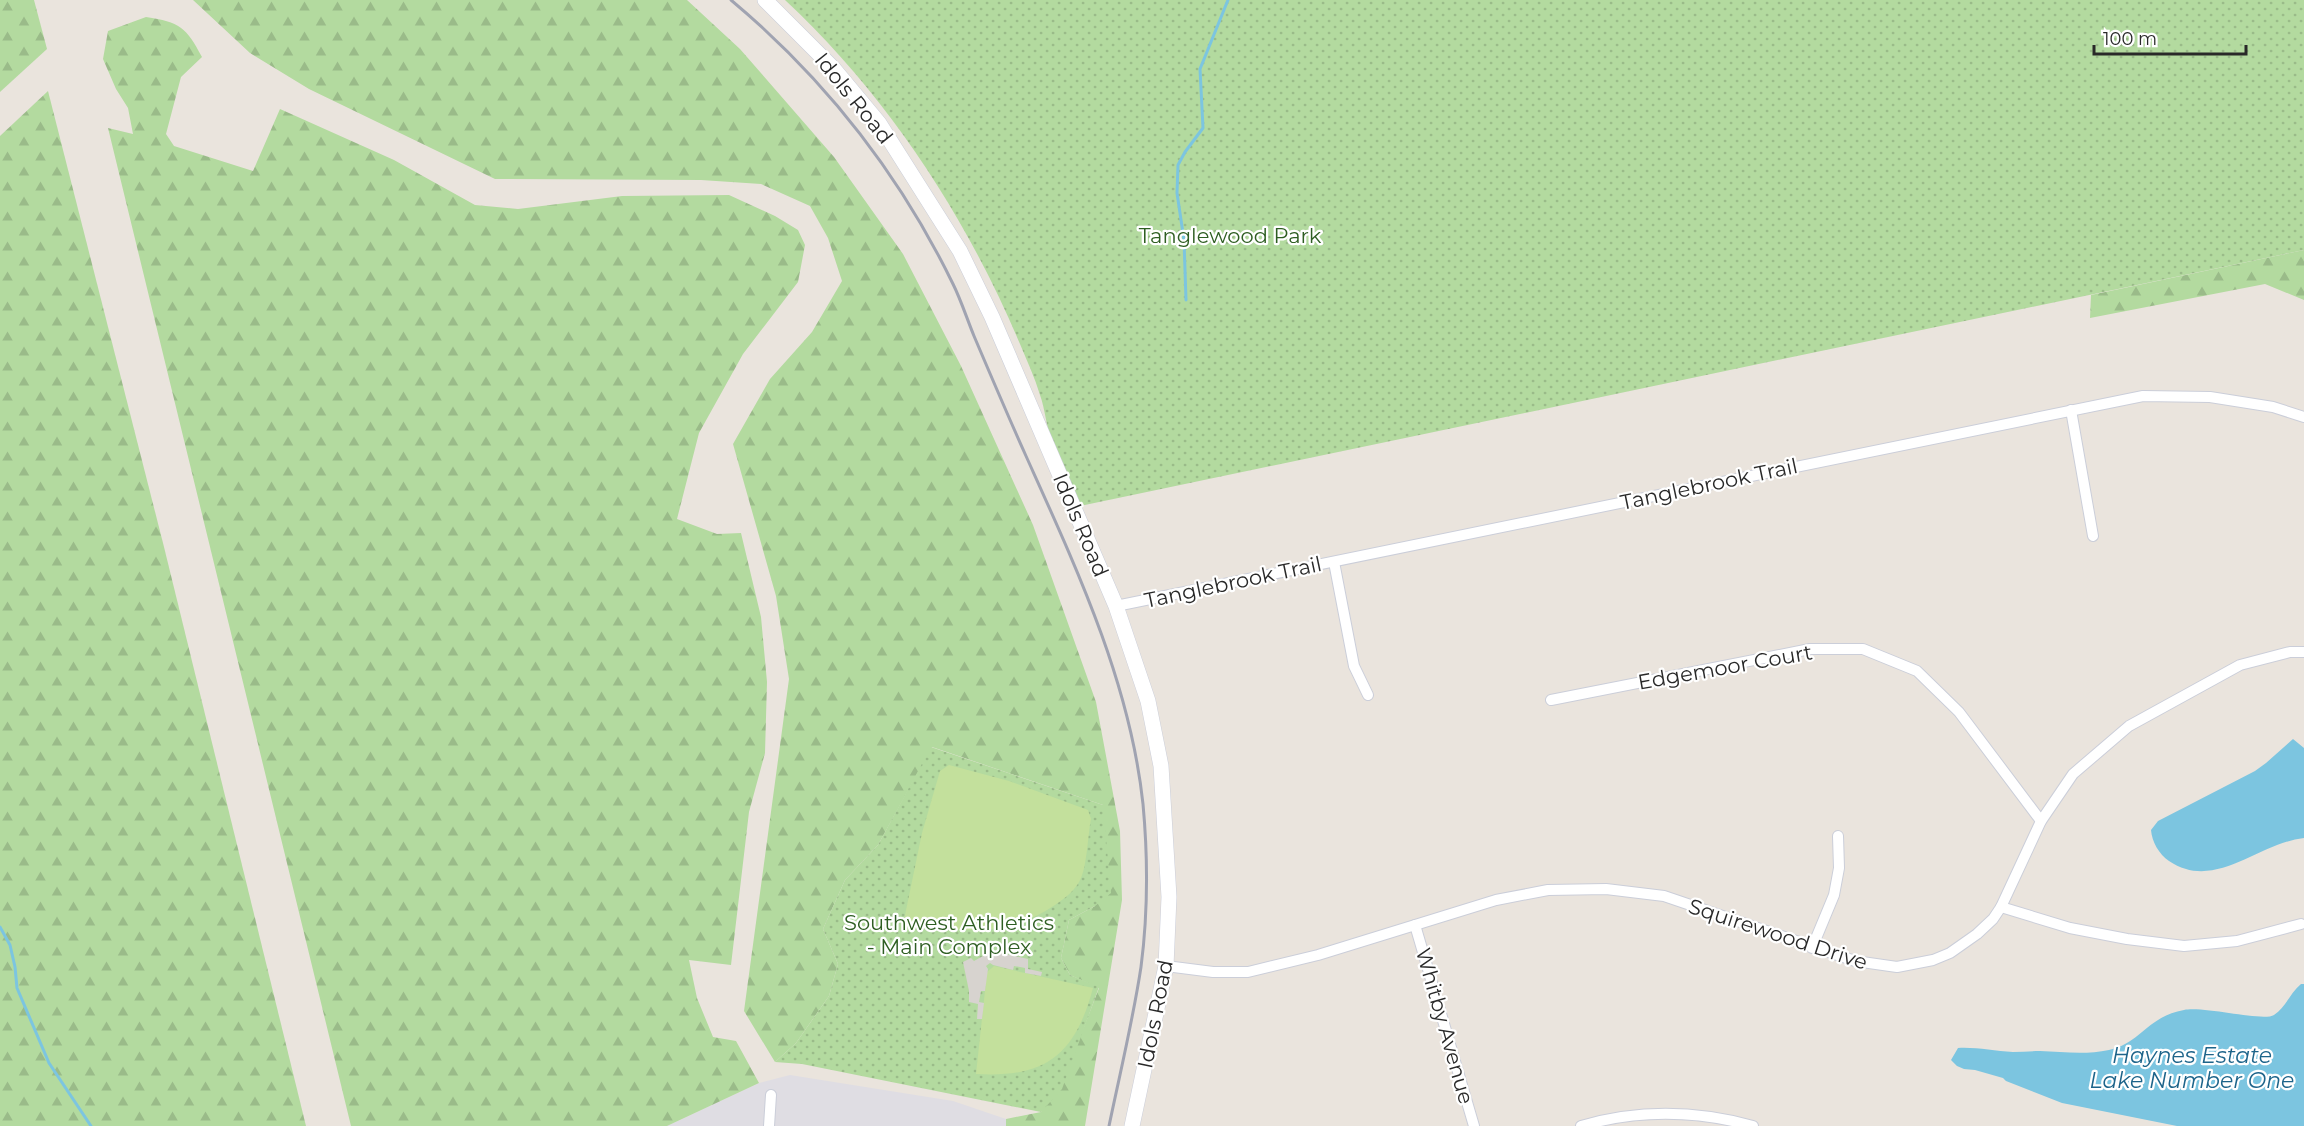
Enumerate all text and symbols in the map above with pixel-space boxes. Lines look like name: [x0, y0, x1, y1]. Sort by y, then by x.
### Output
scale bar: [2094, 18, 2246, 56]
text: 100 m: [2103, 28, 2157, 50]
street label: Idols Road: [810, 47, 898, 149]
park label: Tanglewood Park: [1139, 223, 1322, 248]
street label: Tanglebrook Trail: [1618, 453, 1800, 515]
street label: Idols Road: [1048, 469, 1114, 581]
street label: Tanglebrook Trail: [1142, 551, 1324, 613]
street label: Edgemoor Court: [1636, 639, 1814, 695]
street label: Squirewood Drive: [1685, 893, 1871, 975]
park label: Southwest Athletics - Main Complex: [844, 910, 1054, 959]
street label: Whitby Avenue: [1411, 945, 1479, 1107]
street label: Idols Road: [1132, 958, 1178, 1070]
water label: Haynes Estate Lake Number One: [2090, 1042, 2294, 1094]

